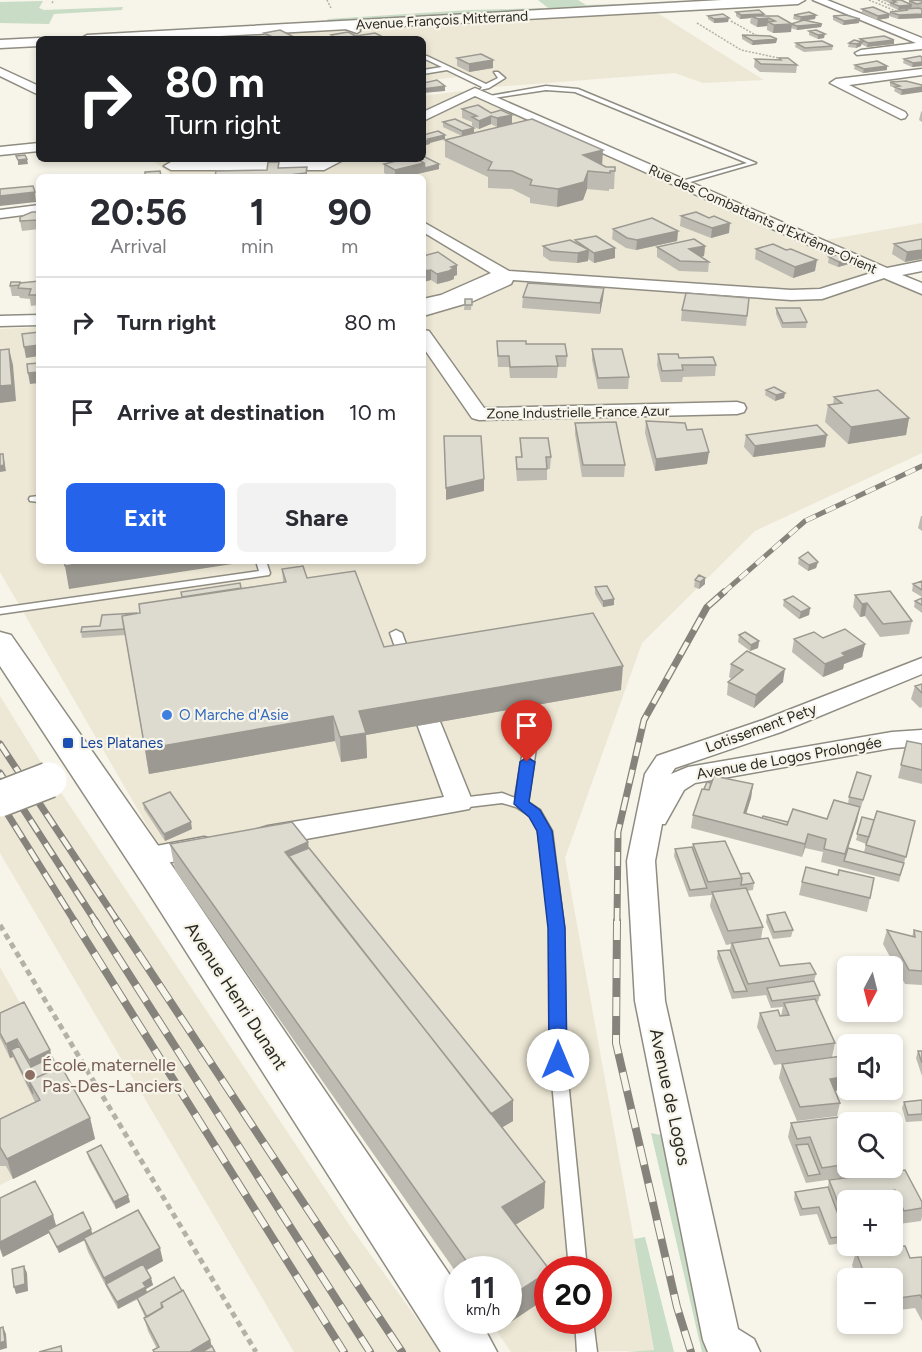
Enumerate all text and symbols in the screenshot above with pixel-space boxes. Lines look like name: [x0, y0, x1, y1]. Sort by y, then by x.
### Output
street label: Avenue François Mitterrand: [355, 7, 529, 34]
text: 80 m: [165, 57, 265, 108]
icon: right: [66, 60, 144, 138]
text: Turn right: [165, 108, 281, 141]
street label: Rue des Combattants d'Extrême-Orient: [646, 161, 880, 278]
text: 20:56: [90, 191, 187, 234]
text: 1: [250, 191, 265, 234]
text: 90: [328, 191, 372, 234]
text: Arrival: [110, 234, 167, 258]
text: min: [241, 234, 274, 258]
text: m: [341, 234, 358, 258]
icon: right: [66, 306, 99, 339]
text: Turn right: [117, 309, 216, 336]
text: 80 m: [344, 309, 396, 336]
icon: arrive: [66, 396, 99, 429]
text: Arrive at destination: [117, 399, 325, 426]
text: 10 m: [349, 399, 396, 426]
street label: Zone Industrielle France Azur: [486, 402, 670, 423]
button: Exit: [66, 483, 225, 552]
button: Share: [237, 483, 396, 552]
pin: [501, 700, 552, 762]
street label: Lotissement Pety: [703, 700, 819, 756]
place label: O Marche d'Asie: [179, 706, 289, 724]
marker: O Marche d'Asie: [160, 708, 174, 722]
icon: arrive: [510, 709, 543, 742]
street label: Avenue de Logos Prolongée: [695, 733, 883, 783]
place label: Les Platanes: [80, 734, 163, 752]
marker: Les Platanes: [61, 736, 75, 750]
street label: Avenue Henri Dunant: [180, 918, 292, 1074]
north arrow: [837, 956, 903, 1022]
map controls: [837, 956, 903, 1334]
street label: Avenue de Logos: [645, 1027, 695, 1167]
position arrow: [526, 1028, 590, 1092]
button: sound: [837, 1034, 903, 1100]
place label: École maternelle Pas-Des-Lanciers: [42, 1054, 182, 1097]
marker: École maternelle Pas-Des-Lanciers: [23, 1068, 37, 1082]
button: search: [837, 1112, 903, 1178]
button: +: [837, 1190, 903, 1256]
speed limit sign: 20: [534, 1256, 612, 1334]
button: −: [837, 1268, 903, 1334]
text: 11: [470, 1269, 496, 1306]
text: km/h: [466, 1301, 500, 1319]

